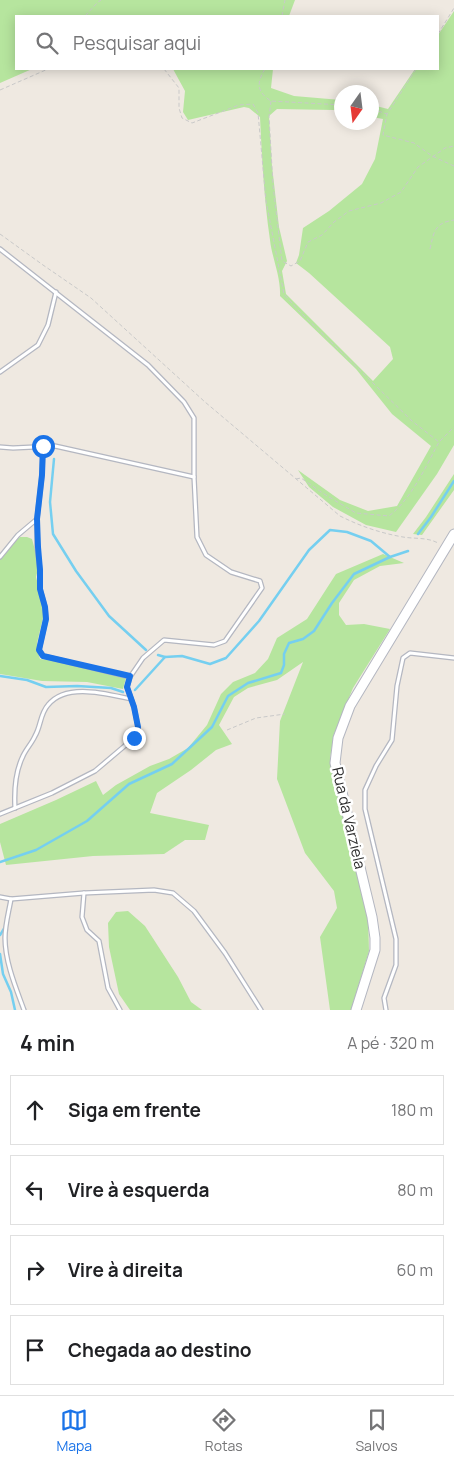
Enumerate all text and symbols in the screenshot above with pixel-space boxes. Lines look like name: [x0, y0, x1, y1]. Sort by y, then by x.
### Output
search box: [15, 15, 439, 70]
icon: search: [33, 29, 61, 57]
text: Pesquisar aqui: [73, 30, 201, 56]
north arrow: [334, 85, 379, 130]
route start: [32, 435, 55, 458]
route end: [123, 727, 146, 750]
street label: Rua da Varziela: [327, 765, 371, 871]
text: 4 min: [20, 1029, 75, 1057]
text: A pé · 320 m: [347, 1032, 434, 1054]
icon: ahead: [21, 1096, 49, 1124]
text: Siga em frente: [68, 1097, 201, 1123]
text: 180 m: [391, 1099, 433, 1121]
icon: left: [21, 1176, 49, 1204]
text: Vire à esquerda: [68, 1177, 209, 1203]
text: 80 m: [397, 1179, 433, 1201]
icon: right: [21, 1256, 49, 1284]
text: Vire à direita: [68, 1257, 183, 1283]
text: 60 m: [397, 1259, 433, 1281]
icon: arrive: [21, 1336, 49, 1364]
text: Chegada ao destino: [68, 1337, 251, 1363]
tab: Mapa: [56, 1406, 92, 1455]
tab: Rotas: [205, 1406, 243, 1455]
tab: Salvos: [355, 1406, 398, 1455]

